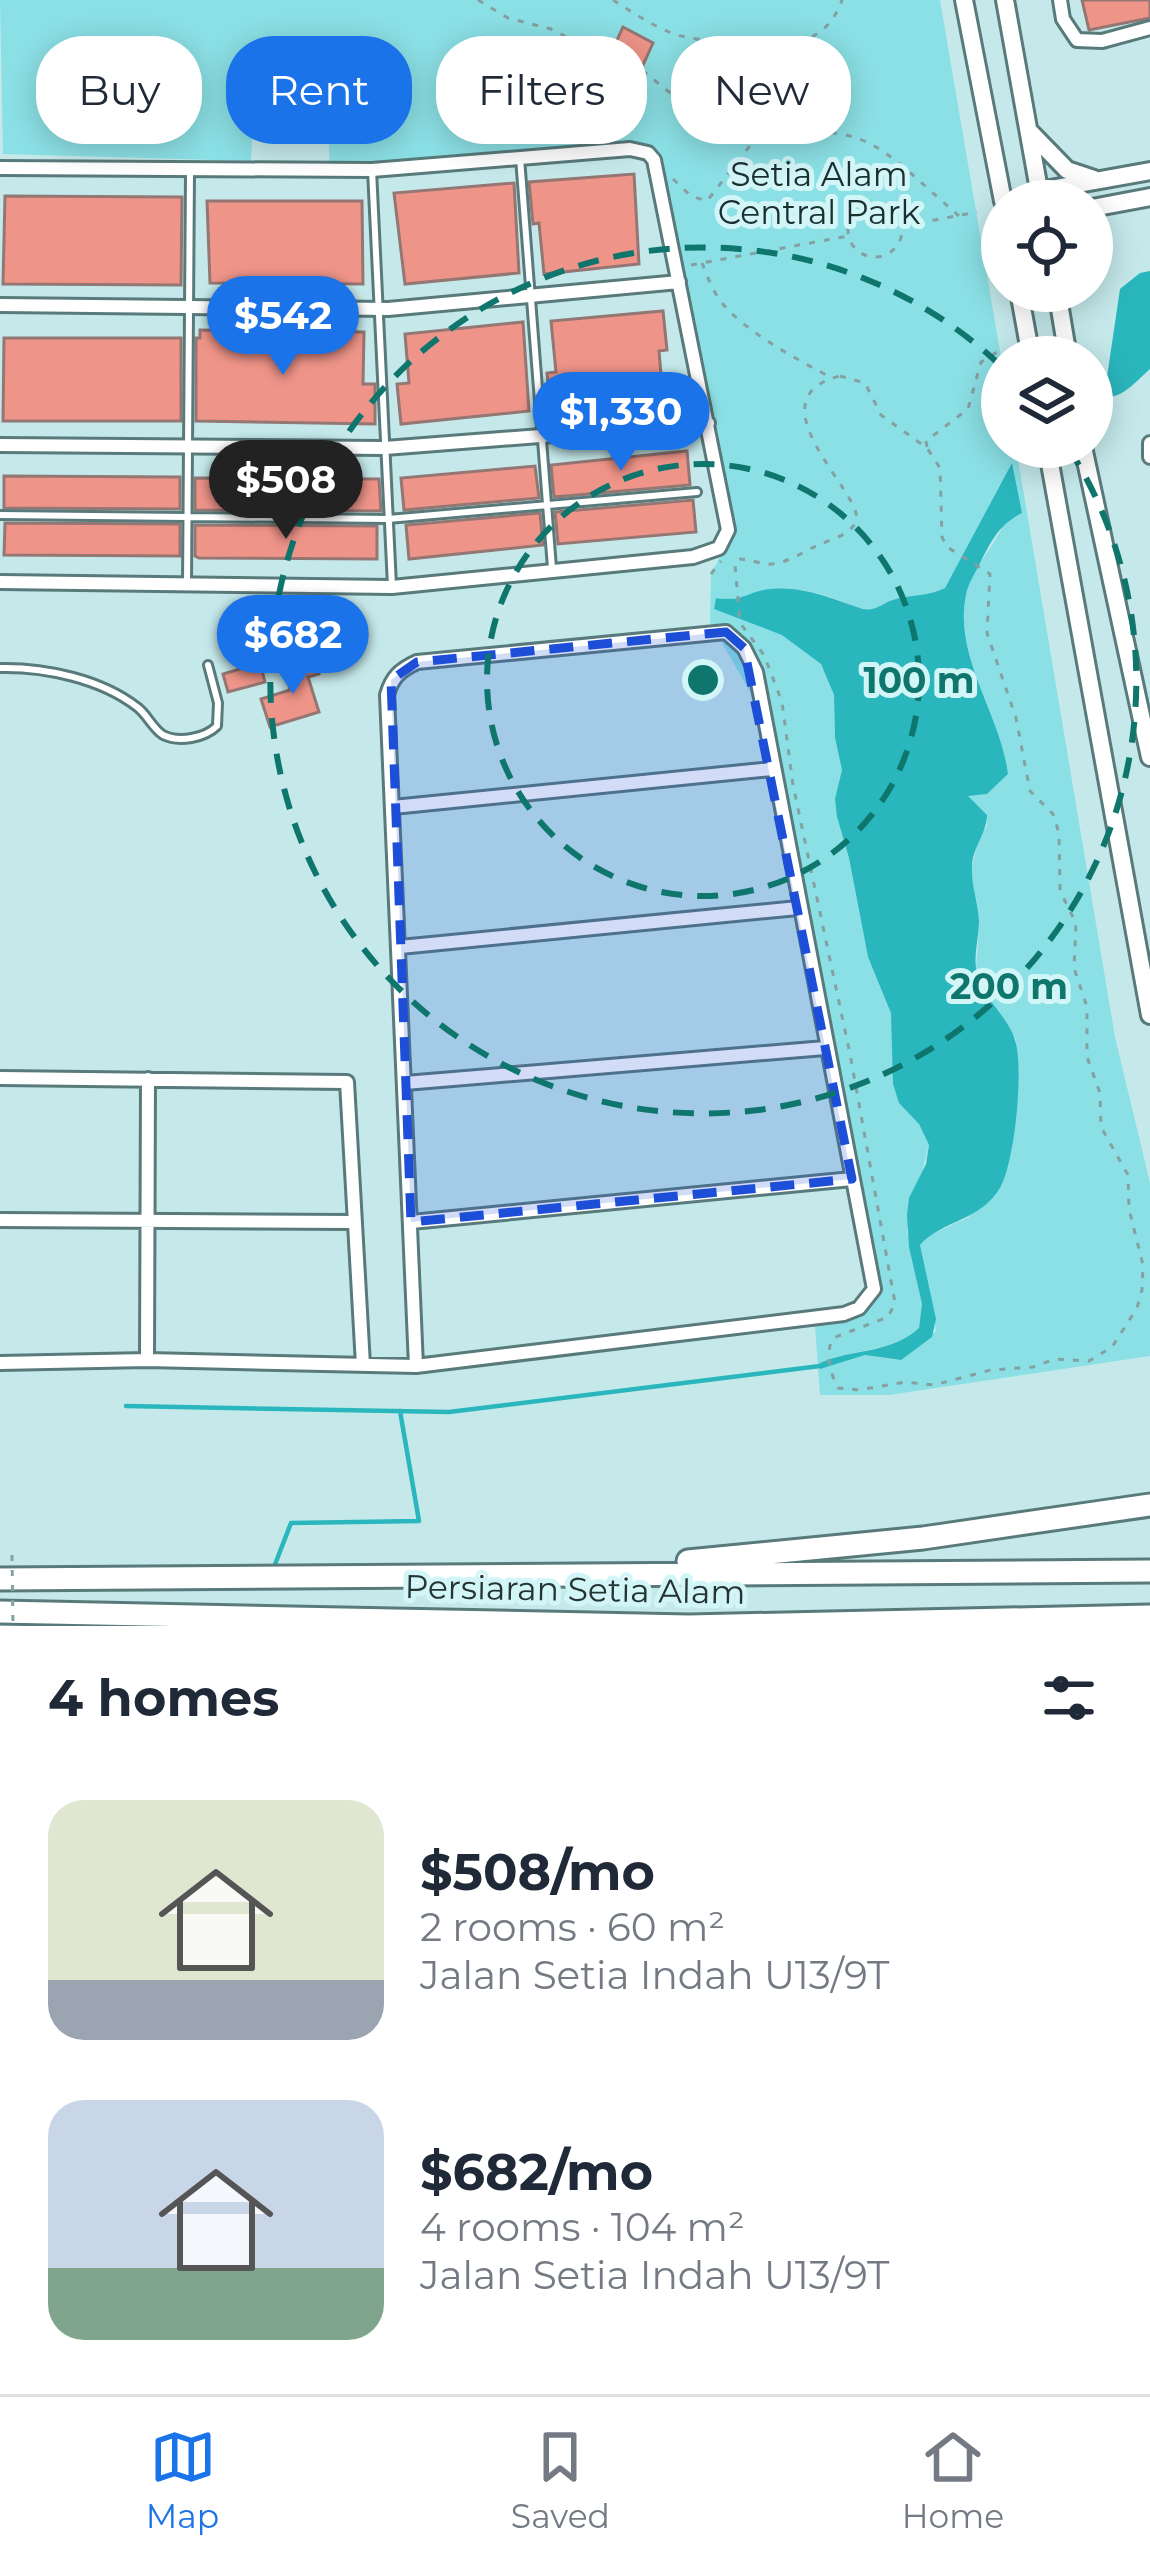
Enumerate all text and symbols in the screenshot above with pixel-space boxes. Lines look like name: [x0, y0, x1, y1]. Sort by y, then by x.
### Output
chip: Buy: [36, 36, 202, 144]
chip: Rent: [226, 36, 412, 144]
chip: Filters: [436, 36, 647, 144]
chip: New: [671, 36, 851, 144]
park label: Setia Alam Central Park: [718, 154, 921, 232]
map controls: [981, 180, 1113, 468]
button: locate: [981, 180, 1113, 312]
pin: $542: [212, 276, 354, 378]
text: $542: [234, 291, 332, 339]
button: layers: [981, 336, 1113, 468]
pin: $1,330: [523, 372, 719, 474]
text: $1,330: [560, 387, 682, 435]
pin: $508: [215, 440, 357, 542]
text: $508: [236, 455, 336, 503]
pin: $682: [222, 595, 364, 697]
text: $682: [244, 610, 342, 658]
text: 100 m: [864, 658, 974, 702]
centre of rings: [682, 659, 724, 701]
text: 200 m: [950, 964, 1068, 1008]
street label: Persiaran Setia Alam: [404, 1566, 746, 1612]
icon: filters: [1036, 1665, 1102, 1731]
text: 4 homes: [48, 1667, 279, 1729]
text: $508/mo: [420, 1841, 655, 1903]
icon: home: [144, 1848, 288, 1992]
text: 2 rooms · 60 m²: [420, 1903, 725, 1951]
text: Jalan Setia Indah U13/9T: [420, 1951, 889, 1999]
text: $682/mo: [420, 2141, 653, 2203]
icon: home: [144, 2148, 288, 2292]
text: 4 rooms · 104 m²: [420, 2203, 745, 2251]
text: Jalan Setia Indah U13/9T: [420, 2251, 889, 2299]
tab: Map: [146, 2424, 219, 2536]
tab: Saved: [511, 2424, 610, 2536]
tab: Home: [902, 2424, 1004, 2536]

